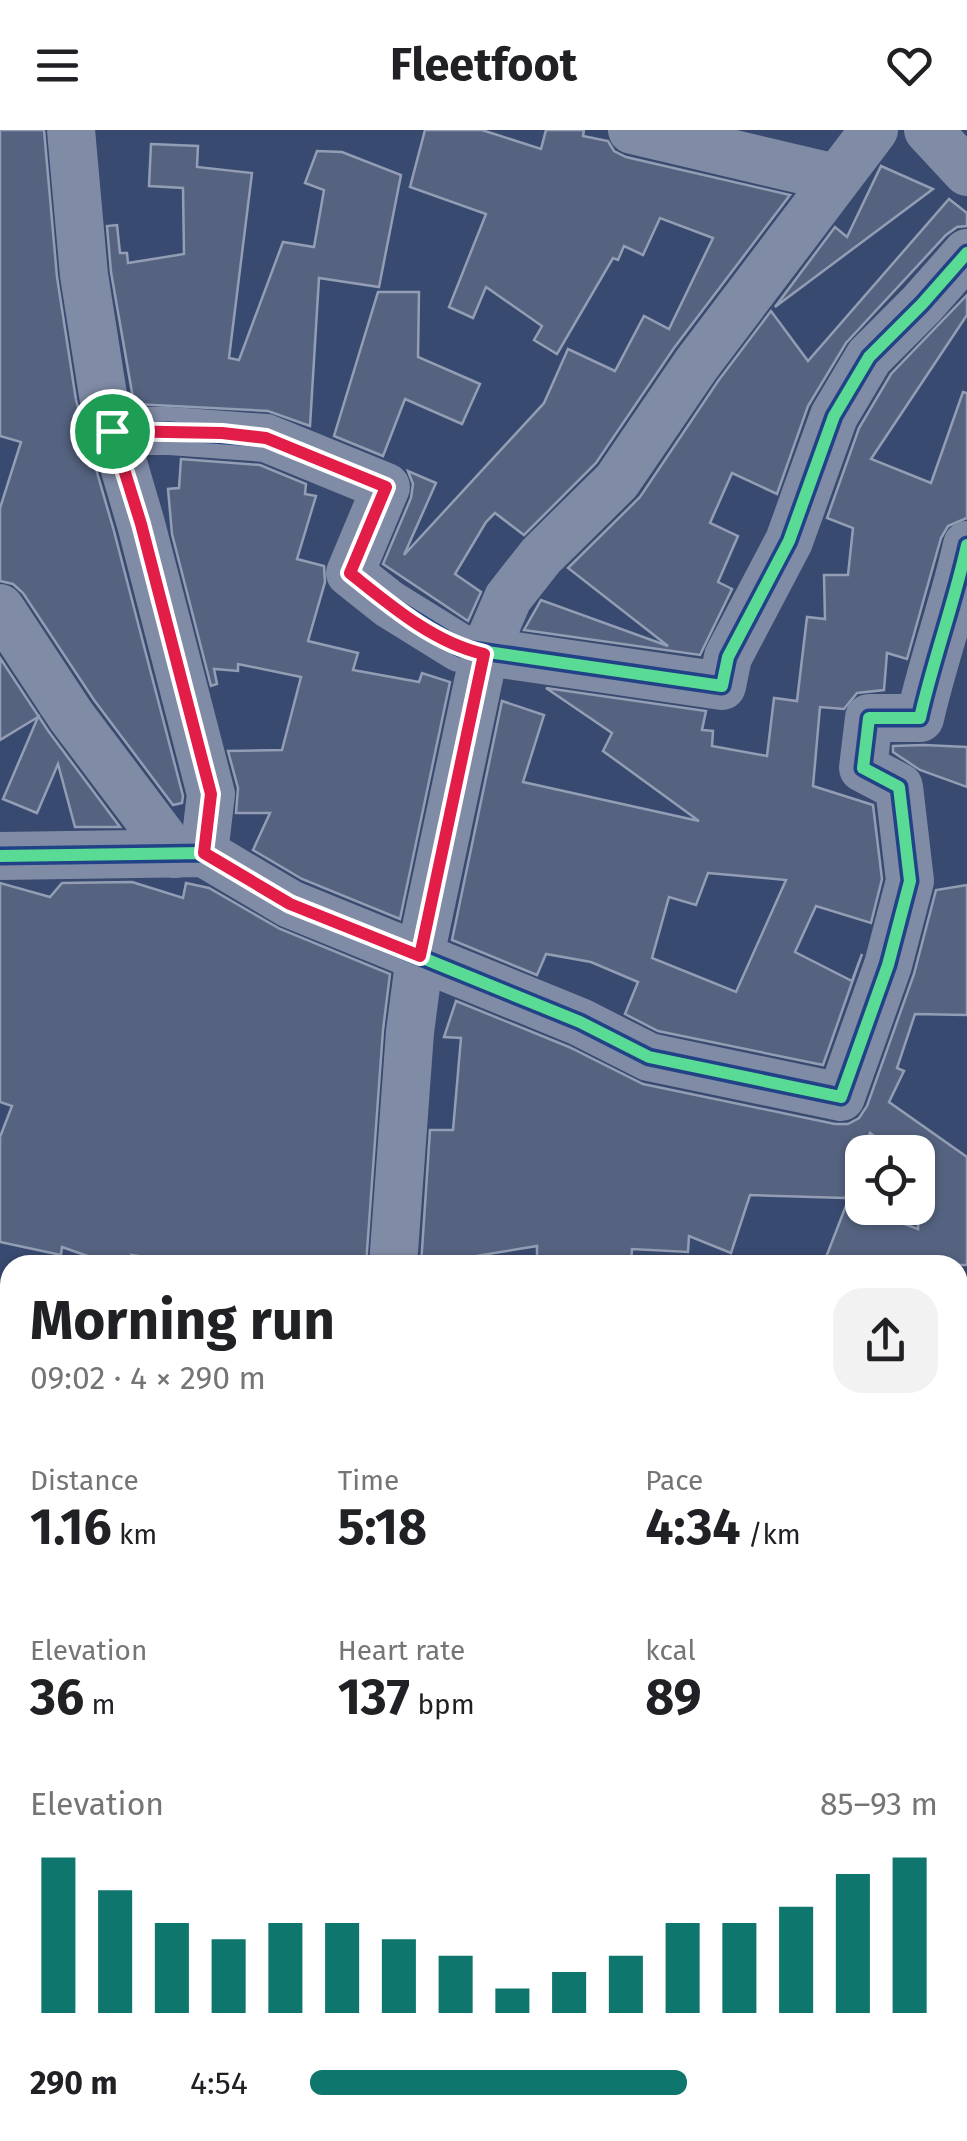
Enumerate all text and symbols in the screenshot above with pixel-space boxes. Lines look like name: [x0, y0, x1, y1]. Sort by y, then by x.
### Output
icon: menu: [30, 38, 85, 93]
text: Fleetfoot: [390, 38, 577, 92]
icon: heart: [882, 38, 937, 93]
pin: [70, 389, 155, 474]
icon: arrive: [85, 404, 140, 459]
map controls: [845, 1135, 935, 1225]
button: locate: [845, 1135, 935, 1225]
text: Morning run: [30, 1288, 335, 1354]
button: share: [833, 1288, 938, 1393]
text: 09:02 · 4 × 290 m: [30, 1359, 266, 1397]
text: Distance: [30, 1464, 139, 1497]
text: Time: [338, 1464, 399, 1497]
text: Pace: [645, 1464, 703, 1497]
text: 1.16: [30, 1497, 112, 1557]
text: 5:18: [338, 1497, 427, 1557]
text: 4:34: [645, 1497, 741, 1557]
text: km: [112, 1518, 157, 1551]
text: /km: [741, 1518, 801, 1551]
text: Elevation: [30, 1634, 147, 1667]
text: Heart rate: [338, 1634, 465, 1667]
text: kcal: [645, 1634, 696, 1667]
text: 36: [30, 1667, 84, 1727]
text: 137: [338, 1667, 410, 1727]
text: 89: [645, 1667, 702, 1727]
text: m: [84, 1688, 116, 1721]
text: bpm: [410, 1688, 475, 1721]
text: Elevation: [30, 1785, 164, 1823]
text: 85–93 m: [820, 1785, 938, 1823]
text: 290 m: [30, 2064, 118, 2102]
text: 4:54: [190, 2064, 248, 2102]

